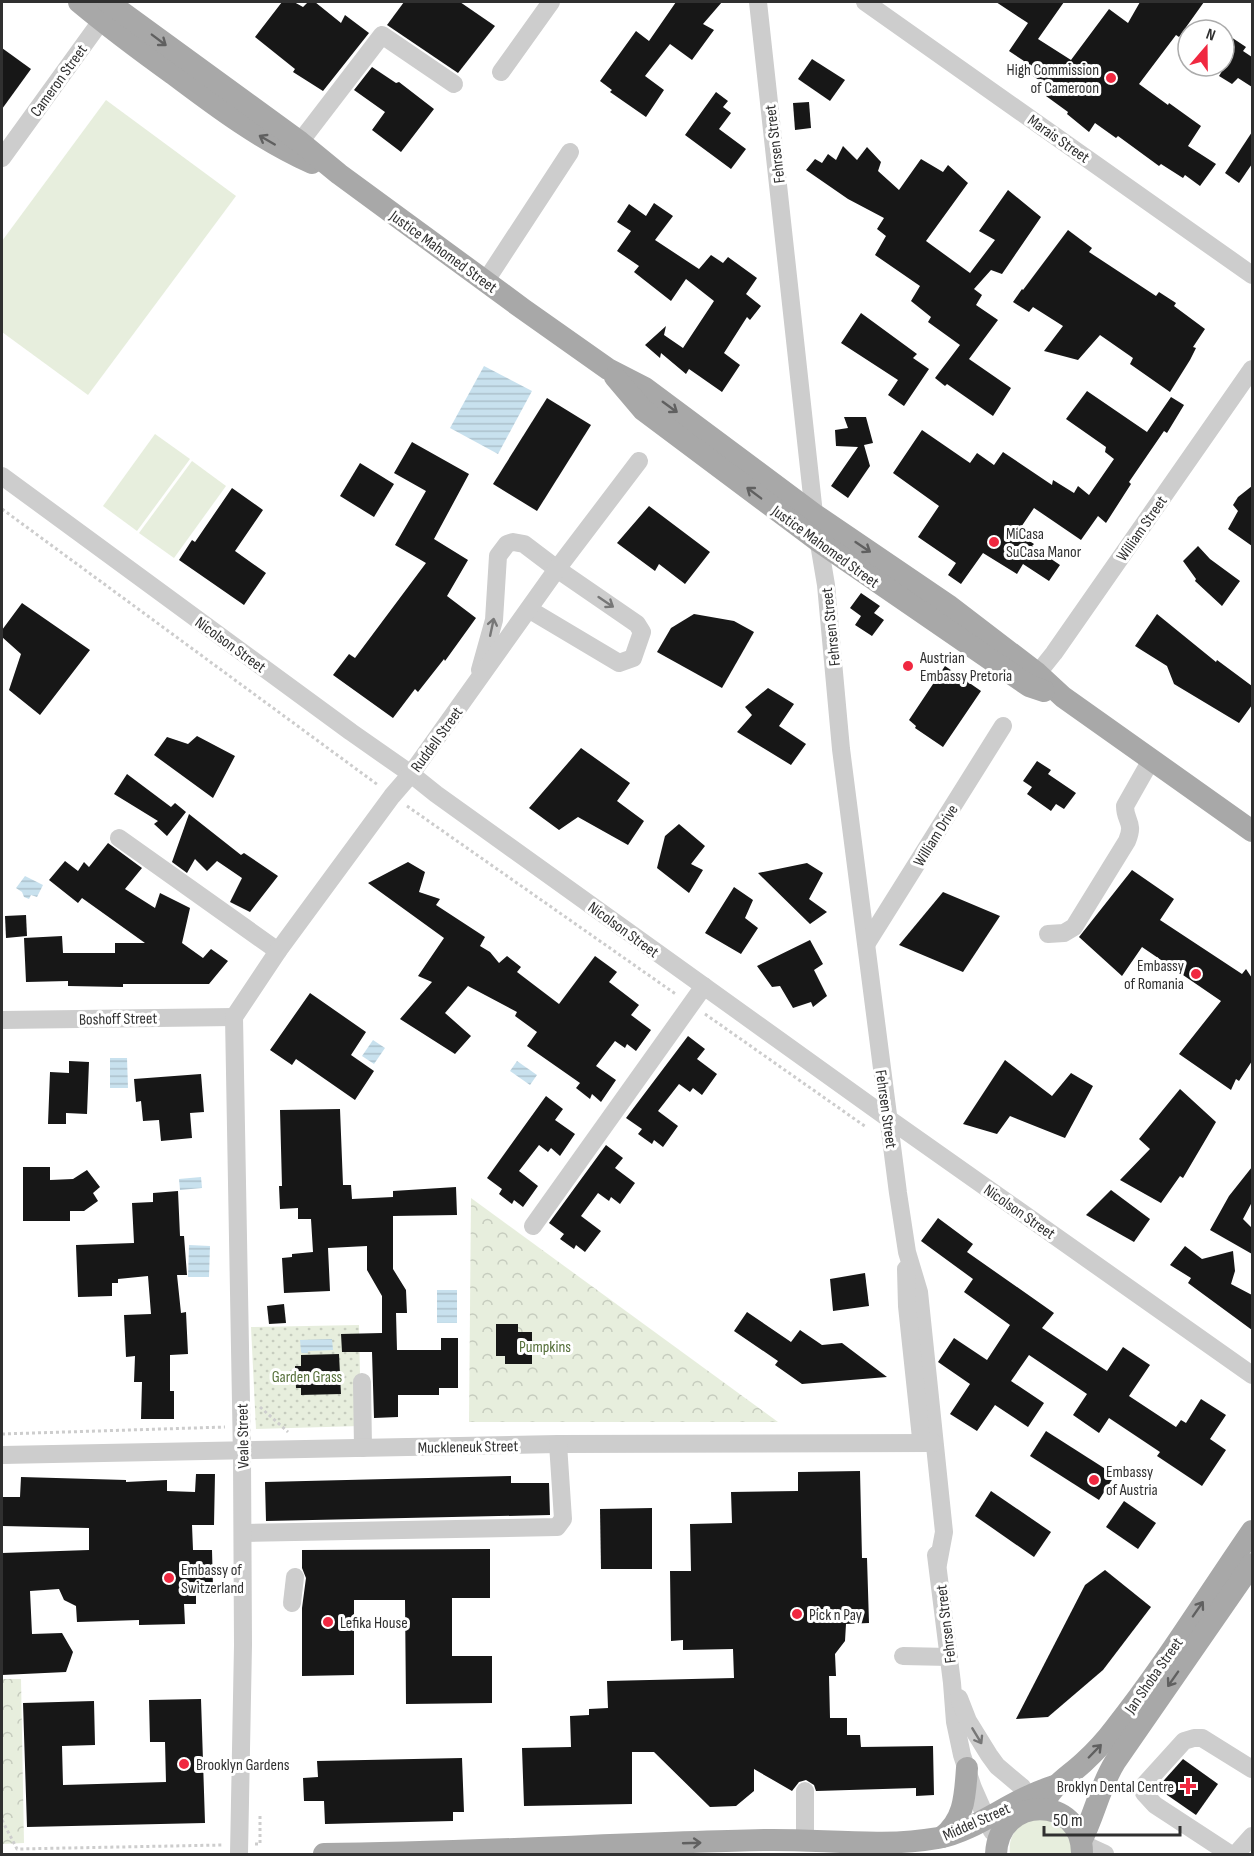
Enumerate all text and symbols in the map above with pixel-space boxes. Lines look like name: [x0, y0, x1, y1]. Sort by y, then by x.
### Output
north arrow: [1176, 18, 1236, 78]
text: N: [1203, 25, 1218, 46]
one-way arrow: [151, 34, 167, 47]
street label: Cameron Street: [27, 41, 92, 121]
place label: High Commission of Cameroon: [1007, 61, 1099, 98]
marker: High Commission of Cameroon: [1104, 71, 1118, 85]
street label: Fehrsen Street: [761, 103, 790, 184]
street label: Marais Street: [1024, 111, 1093, 167]
one-way arrow: [259, 134, 276, 146]
street label: Justice Mahomed Street: [385, 206, 500, 298]
one-way arrow: [662, 400, 678, 413]
one-way arrow: [746, 487, 762, 500]
street label: William Street: [1113, 492, 1172, 565]
street label: Justice Mahomed Street: [767, 501, 882, 593]
place label: MiCasa SuCasa Manor: [1006, 525, 1082, 562]
marker: MiCasa SuCasa Manor: [987, 535, 1001, 549]
one-way arrow: [854, 541, 870, 553]
street label: Fehrsen Street: [818, 587, 845, 667]
one-way arrow: [597, 596, 613, 608]
street label: Nicolson Street: [191, 613, 269, 677]
one-way arrow: [487, 618, 498, 637]
place label: Austrian Embassy Pretoria: [919, 649, 1012, 686]
marker: Austrian Embassy Pretoria: [901, 659, 915, 673]
street label: Ruddell Street: [407, 703, 467, 776]
street label: William Drive: [910, 801, 963, 870]
street label: Nicolson Street: [584, 898, 662, 962]
place label: Embassy of Romania: [1124, 957, 1184, 994]
marker: Embassy of Romania: [1189, 967, 1203, 981]
street label: Boshoff Street: [79, 1009, 158, 1030]
street label: Fehrsen Street: [871, 1069, 900, 1150]
street label: Nicolson Street: [980, 1181, 1059, 1244]
park label: Pumpkins: [519, 1338, 571, 1357]
park label: Garden Grass: [272, 1368, 343, 1387]
street label: Veale Street: [233, 1403, 254, 1469]
street label: Muckleneuk Street: [418, 1437, 519, 1458]
place label: Embassy of Austria: [1106, 1463, 1158, 1500]
marker: Embassy of Austria: [1087, 1473, 1101, 1487]
place label: Embassy of Switzerland: [181, 1561, 244, 1598]
marker: Embassy of Switzerland: [162, 1571, 176, 1585]
street label: Fehrsen Street: [932, 1583, 961, 1664]
one-way arrow: [1192, 1602, 1204, 1618]
place label: Pick n Pay: [809, 1606, 862, 1625]
marker: Pick n Pay: [790, 1607, 804, 1621]
place label: Lefika House: [340, 1614, 408, 1633]
marker: Lefika House: [321, 1615, 335, 1629]
street label: Jan Shoba Street: [1121, 1634, 1187, 1718]
one-way arrow: [1167, 1670, 1179, 1686]
one-way arrow: [971, 1727, 983, 1744]
one-way arrow: [1088, 1744, 1102, 1759]
place label: Brooklyn Gardens: [196, 1756, 290, 1775]
marker: Brooklyn Gardens: [177, 1757, 191, 1771]
marker: Broklyn Dental Centre: [1179, 1777, 1197, 1795]
place label: Broklyn Dental Centre: [1057, 1778, 1174, 1797]
street label: Middel Street: [940, 1799, 1013, 1846]
scale bar: [1044, 1799, 1180, 1837]
text: 50 m: [1053, 1810, 1083, 1831]
one-way arrow: [681, 1837, 701, 1848]

